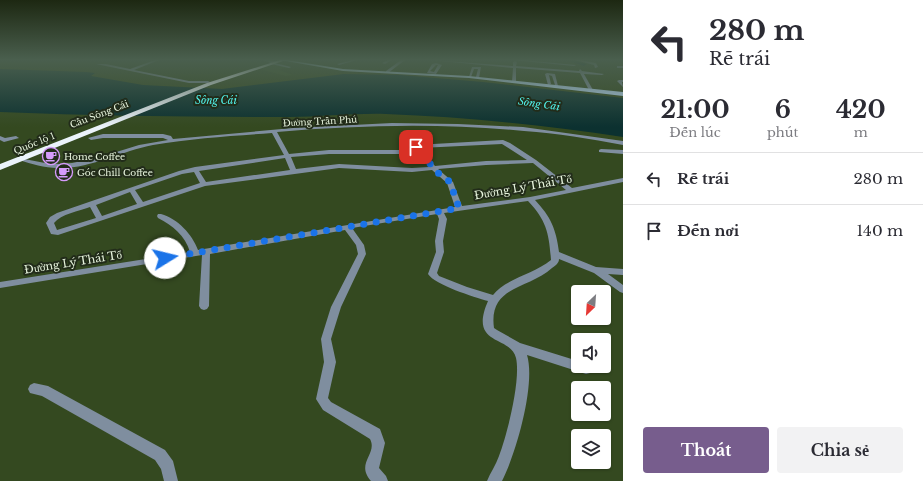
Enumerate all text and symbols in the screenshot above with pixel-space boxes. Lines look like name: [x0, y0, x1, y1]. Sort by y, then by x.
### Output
text: 280 m: [709, 13, 805, 48]
icon: left: [643, 16, 695, 68]
text: Rẽ trái: [709, 48, 770, 70]
water label: Sông Cái: [195, 94, 238, 107]
water label: Sông Cái: [517, 95, 561, 113]
text: 21:00: [660, 95, 730, 124]
text: 6: [775, 95, 791, 124]
text: 420: [836, 95, 886, 124]
street label: Cầu Sông Cái: [68, 98, 130, 130]
street label: Đường Trần Phú: [283, 114, 357, 128]
text: Đến lúc: [669, 124, 721, 141]
text: phút: [767, 124, 798, 141]
text: m: [854, 124, 868, 141]
street label: Quốc lộ 1: [12, 130, 56, 156]
pin: [399, 130, 433, 164]
icon: arrive: [405, 136, 427, 158]
cafe icon: Home Coffee: [41, 146, 61, 166]
place label: Home Coffee: [64, 151, 125, 162]
cafe icon: Góc Chill Coffee: [54, 162, 74, 182]
place label: Góc Chill Coffee: [77, 167, 153, 178]
icon: left: [643, 168, 665, 190]
text: Rẽ trái: [677, 169, 729, 188]
text: 280 m: [854, 169, 903, 188]
street label: Đường Lý Thái Tổ: [473, 171, 573, 202]
icon: arrive: [643, 220, 665, 242]
text: Đến nơi: [677, 221, 739, 240]
text: 140 m: [856, 221, 903, 240]
position arrow: [144, 237, 186, 279]
street label: Đường Lý Thái Tổ: [23, 247, 123, 277]
north arrow: [571, 285, 611, 325]
map controls: [571, 285, 611, 469]
button: sound: [571, 333, 611, 373]
button: search: [571, 381, 611, 421]
button: Thoát: [643, 427, 769, 473]
button: Chia sẻ: [777, 427, 903, 473]
button: layers: [571, 429, 611, 469]

